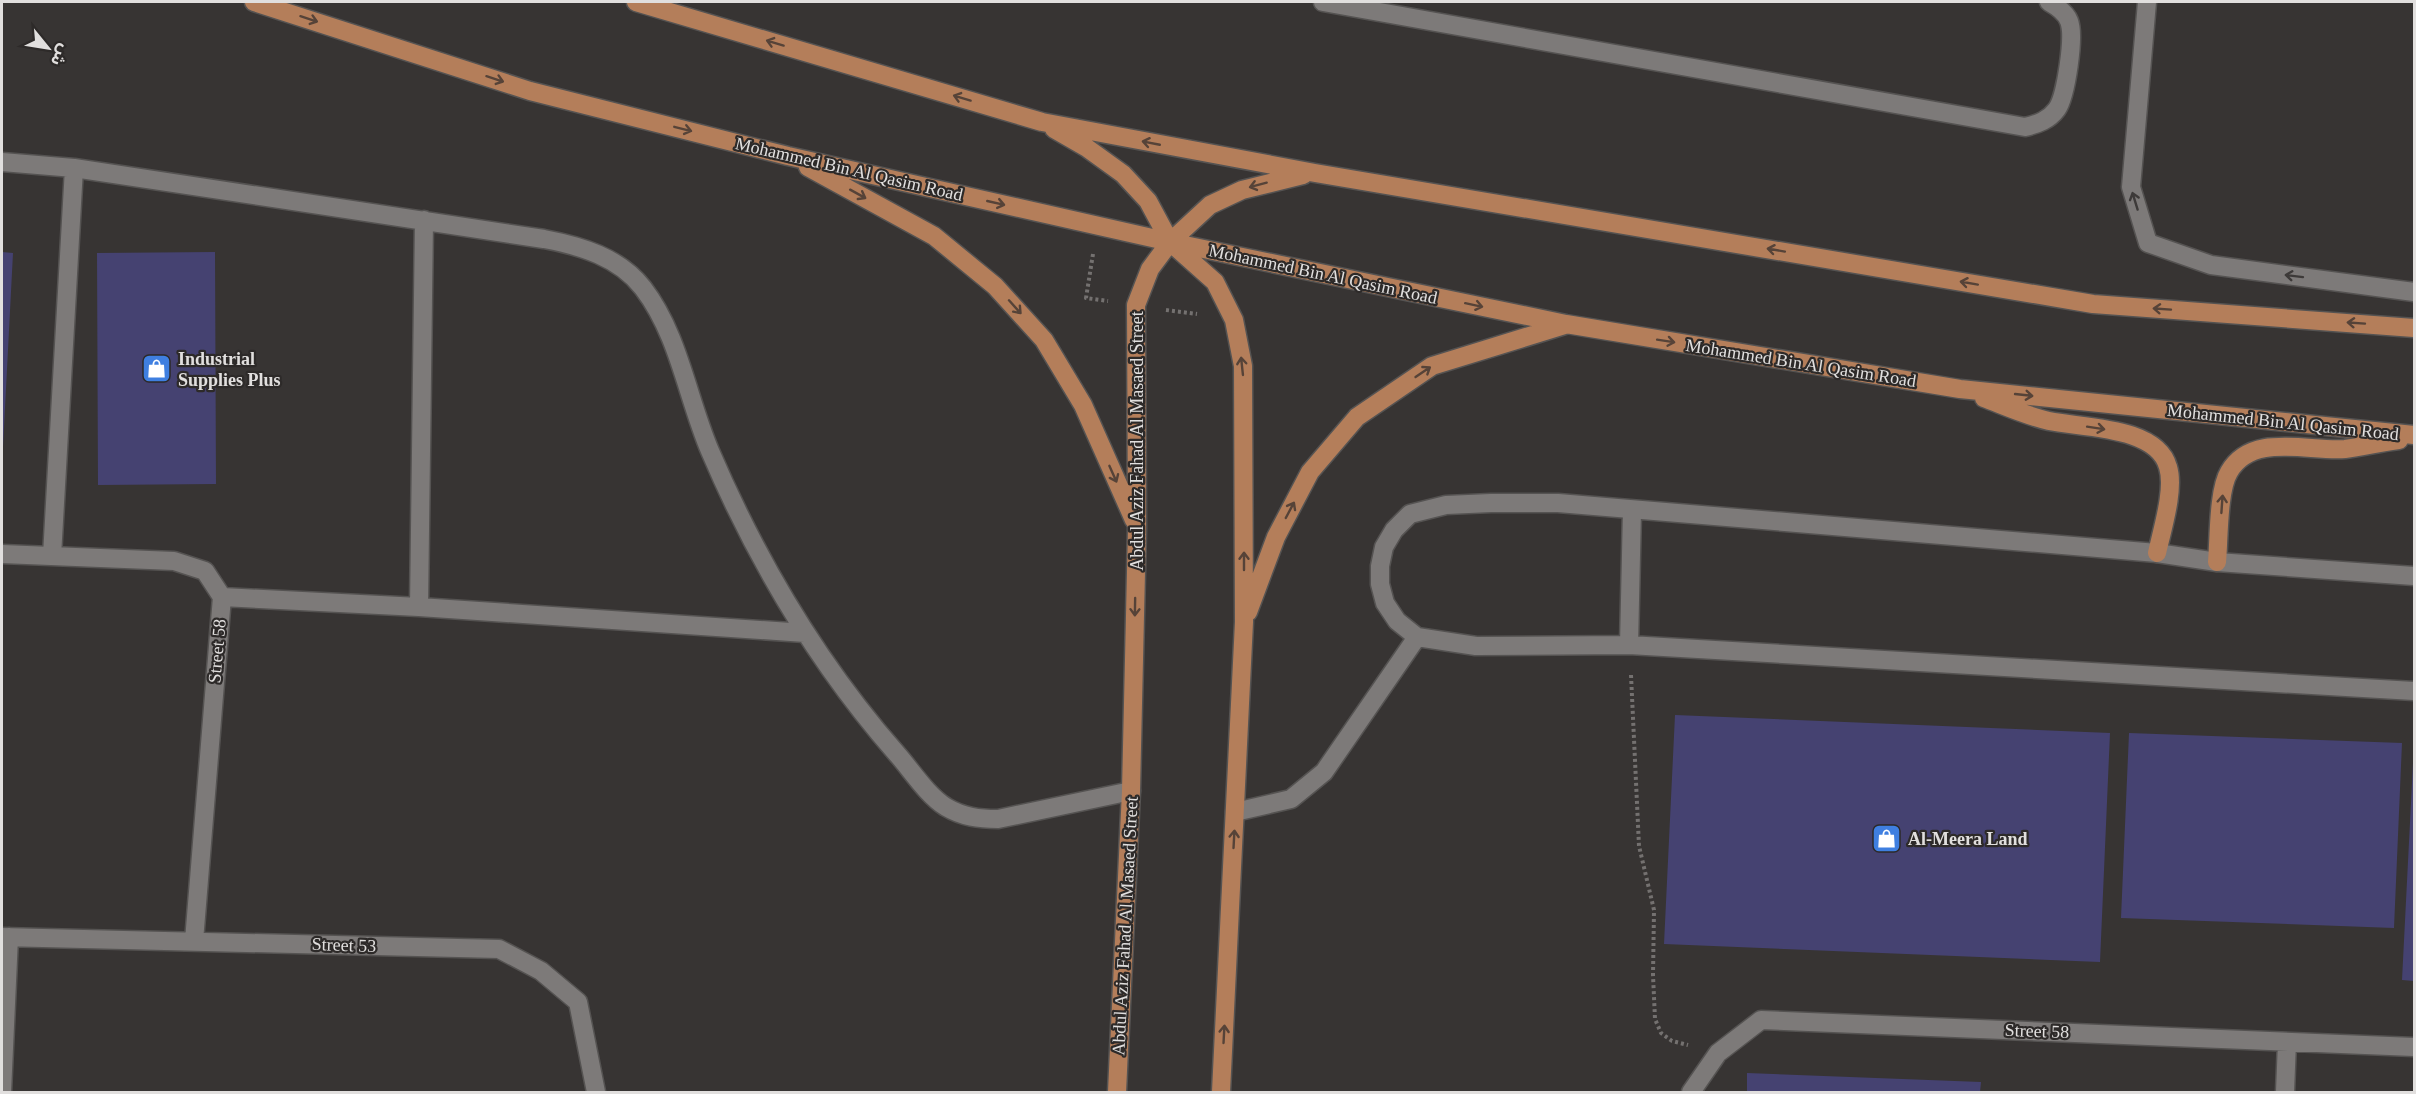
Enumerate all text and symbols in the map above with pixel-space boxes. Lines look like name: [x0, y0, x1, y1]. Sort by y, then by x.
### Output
one-way arrow: [299, 15, 318, 26]
north arrow: [18, 18, 78, 78]
one-way arrow: [766, 37, 785, 48]
text: ش: [47, 41, 73, 69]
one-way arrow: [485, 75, 504, 86]
one-way arrow: [953, 92, 972, 103]
one-way arrow: [674, 124, 693, 136]
street label: Mohammed Bin Al Qasim Road: [733, 133, 965, 205]
one-way arrow: [1142, 137, 1162, 148]
one-way arrow: [1249, 180, 1268, 191]
one-way arrow: [849, 188, 866, 200]
one-way arrow: [2129, 192, 2140, 211]
one-way arrow: [986, 198, 1005, 209]
street label: Mohammed Bin Al Qasim Road: [1207, 240, 1439, 308]
one-way arrow: [1767, 245, 1787, 256]
one-way arrow: [2285, 271, 2304, 282]
one-way arrow: [1959, 277, 1979, 288]
one-way arrow: [1008, 300, 1022, 315]
one-way arrow: [1464, 300, 1483, 311]
one-way arrow: [2152, 303, 2172, 314]
street label: Abdul Aziz Fahad Al Masaed Street: [1127, 311, 1147, 571]
one-way arrow: [2347, 317, 2367, 328]
one-way arrow: [1655, 335, 1675, 346]
street label: Mohammed Bin Al Qasim Road: [1684, 335, 1918, 391]
place label: Industrial Supplies Plus: [178, 349, 281, 390]
shop icon: Industrial Supplies Plus: [141, 353, 173, 385]
one-way arrow: [1236, 356, 1247, 376]
one-way arrow: [1415, 366, 1431, 378]
one-way arrow: [2014, 390, 2034, 401]
street label: Mohammed Bin Al Qasim Road: [2166, 400, 2400, 444]
one-way arrow: [2086, 423, 2106, 434]
one-way arrow: [1109, 465, 1120, 483]
one-way arrow: [2217, 495, 2228, 515]
one-way arrow: [1285, 501, 1296, 519]
one-way arrow: [1238, 551, 1250, 571]
one-way arrow: [1129, 596, 1141, 616]
street label: Street 58: [204, 618, 230, 684]
street label: Abdul Aziz Fahad Al Masaed Street: [1108, 796, 1142, 1056]
shop icon: Al-Meera Land: [1871, 823, 1903, 855]
place label: Al-Meera Land: [1908, 829, 2027, 849]
one-way arrow: [1228, 830, 1239, 850]
street label: Street 53: [311, 934, 377, 956]
street label: Street 58: [2004, 1020, 2070, 1042]
one-way arrow: [1219, 1025, 1230, 1045]

